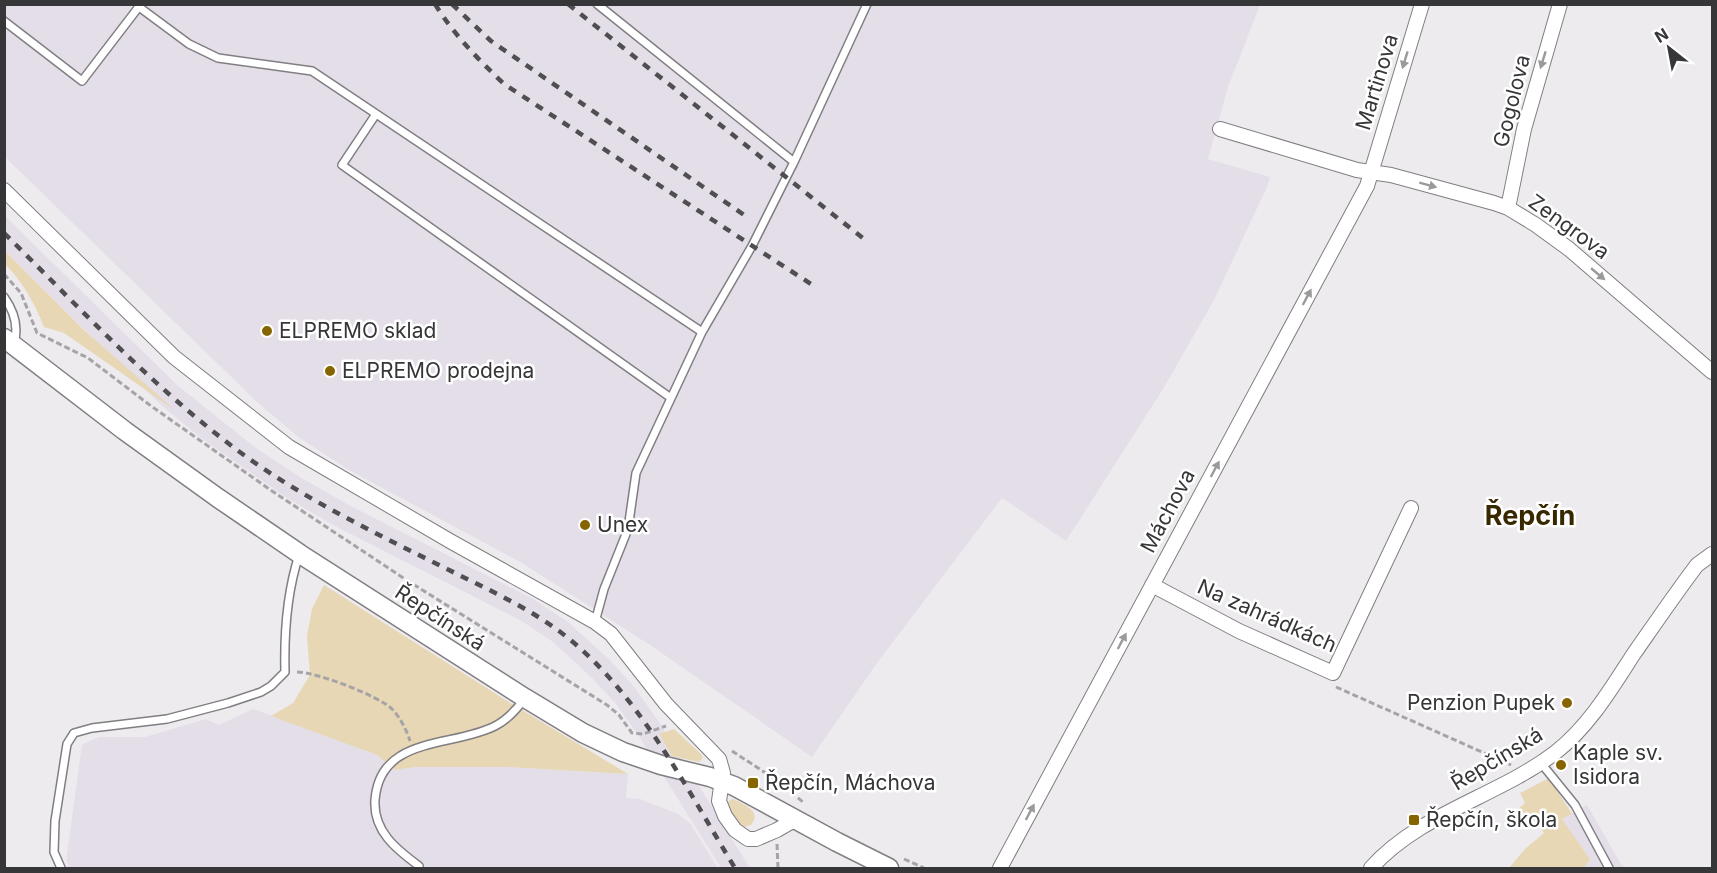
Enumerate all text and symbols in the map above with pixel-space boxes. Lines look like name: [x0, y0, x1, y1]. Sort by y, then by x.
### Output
north arrow: [1639, 18, 1699, 78]
text: N: [1651, 23, 1672, 47]
street label: Martinova: [1350, 31, 1403, 133]
one-way arrow: [1538, 51, 1547, 69]
one-way arrow: [1400, 52, 1409, 70]
street label: Gogolova: [1488, 52, 1535, 150]
one-way arrow: [1419, 181, 1437, 190]
street label: Zengrova: [1524, 189, 1615, 264]
one-way arrow: [1590, 267, 1605, 280]
one-way arrow: [1302, 288, 1312, 305]
place label: ELPREMO sklad: [279, 318, 436, 343]
marker: ELPREMO sklad: [260, 324, 274, 338]
place label: ELPREMO prodejna: [342, 358, 534, 383]
marker: ELPREMO prodejna: [323, 364, 337, 378]
one-way arrow: [1210, 460, 1220, 477]
street label: Máchova: [1135, 465, 1200, 557]
district label: Řepčín: [1485, 499, 1575, 532]
place label: Unex: [597, 512, 648, 537]
marker: Unex: [578, 518, 592, 532]
street label: Na zahrádkách: [1194, 574, 1341, 657]
street label: Řepčínská: [391, 578, 490, 656]
one-way arrow: [1117, 632, 1127, 649]
place label: Penzion Pupek: [1407, 690, 1555, 715]
marker: Penzion Pupek: [1560, 696, 1574, 710]
street label: Řepčínská: [1446, 721, 1547, 796]
place label: Kaple sv. Isidora: [1573, 740, 1663, 789]
marker: Kaple sv. Isidora: [1554, 758, 1568, 772]
place label: Řepčín, Máchova: [765, 769, 936, 795]
marker: Řepčín, Máchova: [746, 776, 760, 790]
one-way arrow: [1025, 803, 1035, 820]
place label: Řepčín, škola: [1426, 806, 1557, 832]
marker: Řepčín, škola: [1407, 813, 1421, 827]

